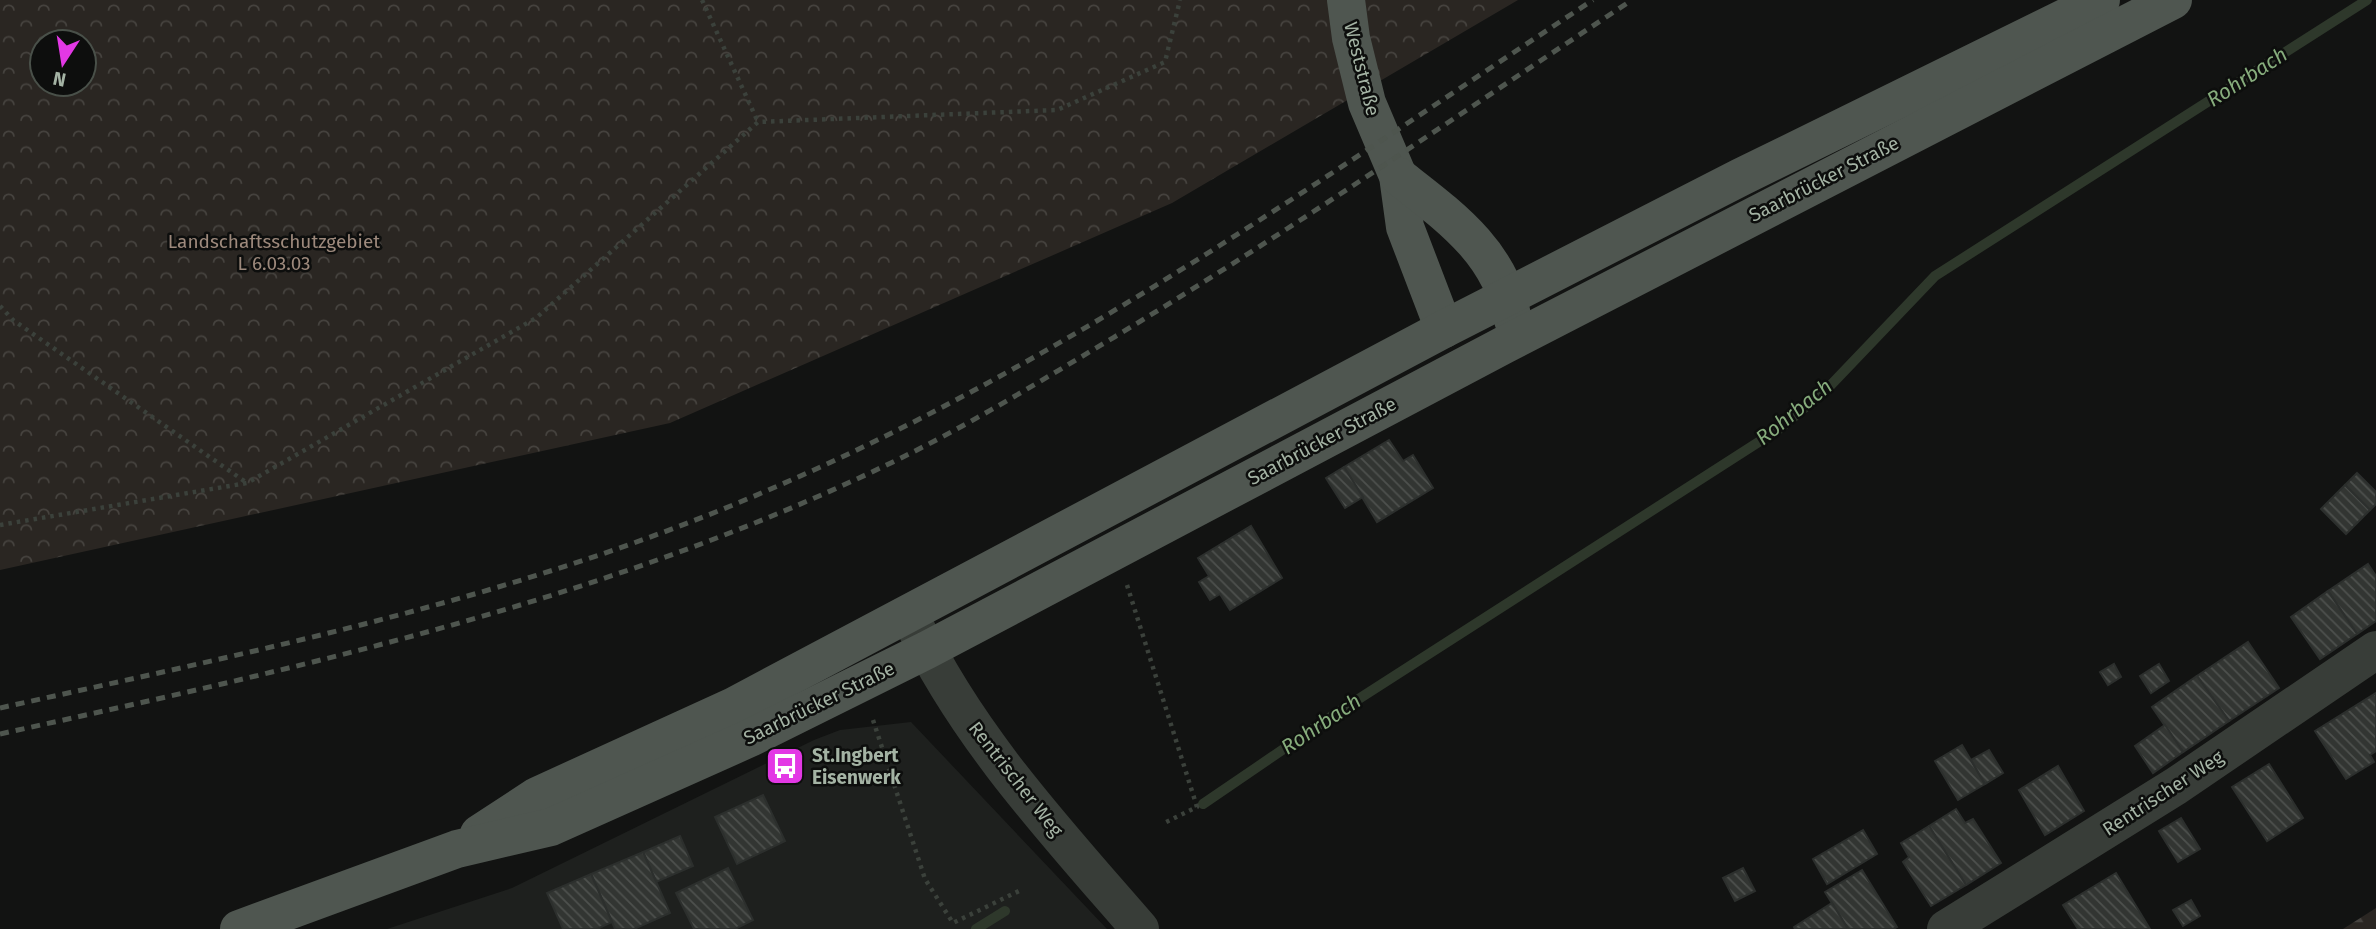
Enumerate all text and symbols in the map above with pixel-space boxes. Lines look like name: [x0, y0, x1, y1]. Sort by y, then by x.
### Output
street label: Weststraße: [1339, 20, 1385, 118]
north arrow: [28, 28, 98, 98]
water label: Rohrbach: [2202, 41, 2292, 113]
text: N: [51, 67, 68, 92]
street label: Saarbrücker Straße: [1745, 131, 1903, 227]
park label: Landschaftsschutzgebiet L 6.03.03: [168, 230, 380, 275]
water label: Rohrbach: [1751, 373, 1837, 451]
street label: Saarbrücker Straße: [1244, 392, 1400, 490]
street label: Saarbrücker Straße: [740, 656, 898, 750]
water label: Rohrbach: [1276, 688, 1366, 760]
street label: Rentrischer Weg: [964, 717, 1068, 841]
place label: St.Ingbert Eisenwerk: [812, 744, 901, 789]
bus stop icon: St.Ingbert Eisenwerk: [764, 745, 806, 787]
street label: Rentrischer Weg: [2098, 745, 2228, 841]

